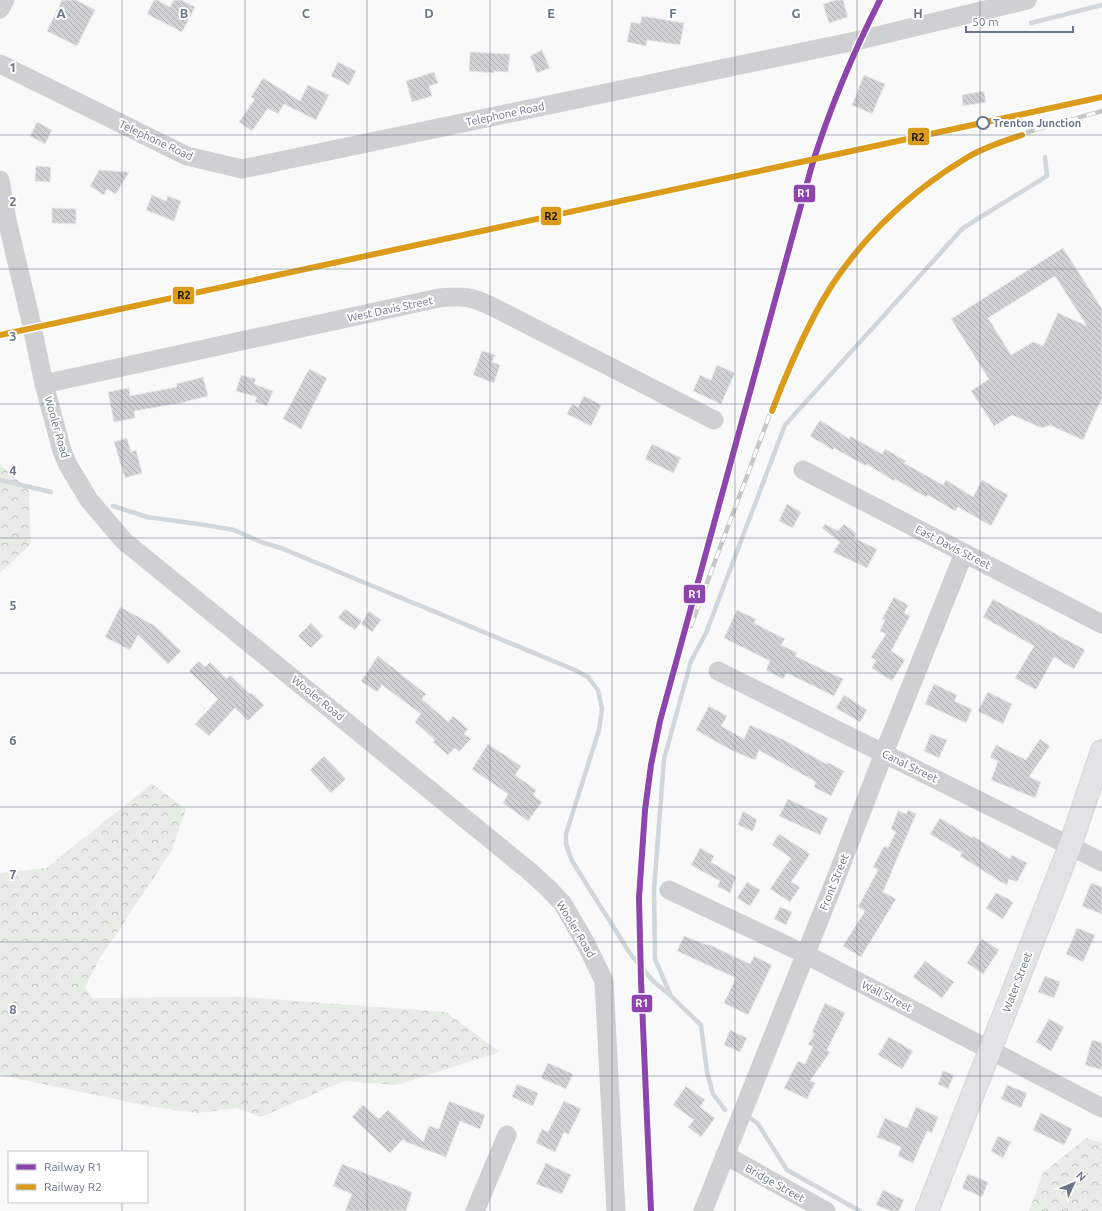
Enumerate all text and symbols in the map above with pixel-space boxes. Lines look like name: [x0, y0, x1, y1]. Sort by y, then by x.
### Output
text: A: [56, 6, 66, 20]
text: B: [180, 6, 189, 20]
text: C: [302, 6, 311, 20]
text: D: [424, 6, 434, 20]
text: E: [547, 6, 555, 20]
text: F: [669, 6, 677, 20]
text: G: [792, 6, 801, 20]
text: H: [913, 6, 923, 20]
scale bar: [966, 8, 1073, 34]
text: 50 m: [972, 15, 999, 28]
text: 1: [9, 60, 17, 74]
street label: Telephone Road: [465, 100, 545, 128]
marker: Trenton Junction: [976, 116, 990, 130]
place label: Trenton Junction: [993, 117, 1081, 129]
street label: Telephone Road: [117, 118, 195, 162]
line badge: R2: [907, 127, 930, 146]
text: R2: [911, 131, 925, 143]
line badge: R1: [793, 184, 816, 203]
text: R1: [797, 187, 811, 199]
text: 2: [9, 194, 17, 208]
line badge: R2: [540, 206, 562, 226]
text: R2: [544, 210, 558, 222]
line badge: R2: [172, 286, 195, 305]
text: R2: [177, 289, 191, 301]
street label: West Davis Street: [346, 294, 435, 324]
text: 3: [9, 329, 17, 343]
street label: Wooler Road: [42, 395, 72, 459]
text: 4: [9, 463, 17, 477]
street label: East Davis Street: [913, 523, 993, 571]
line badge: R1: [683, 584, 706, 604]
text: R1: [688, 588, 702, 600]
text: 5: [9, 598, 17, 612]
street label: Wooler Road: [289, 673, 347, 723]
text: 6: [9, 733, 17, 747]
street label: Canal Street: [880, 747, 940, 785]
street label: Front Street: [817, 851, 851, 912]
text: 7: [9, 867, 17, 881]
street label: Wooler Road: [554, 899, 598, 959]
street label: Water Street: [1000, 950, 1034, 1014]
street label: Wall Street: [860, 978, 915, 1014]
line badge: R1: [631, 994, 653, 1013]
text: R1: [635, 997, 649, 1009]
text: 8: [9, 1002, 17, 1016]
legend: [8, 1151, 148, 1203]
text: Railway R1: [44, 1160, 102, 1173]
street label: Bridge Street: [743, 1162, 807, 1205]
north arrow: [1054, 1163, 1094, 1203]
text: N: [1074, 1169, 1088, 1183]
text: Railway R2: [44, 1180, 102, 1193]

